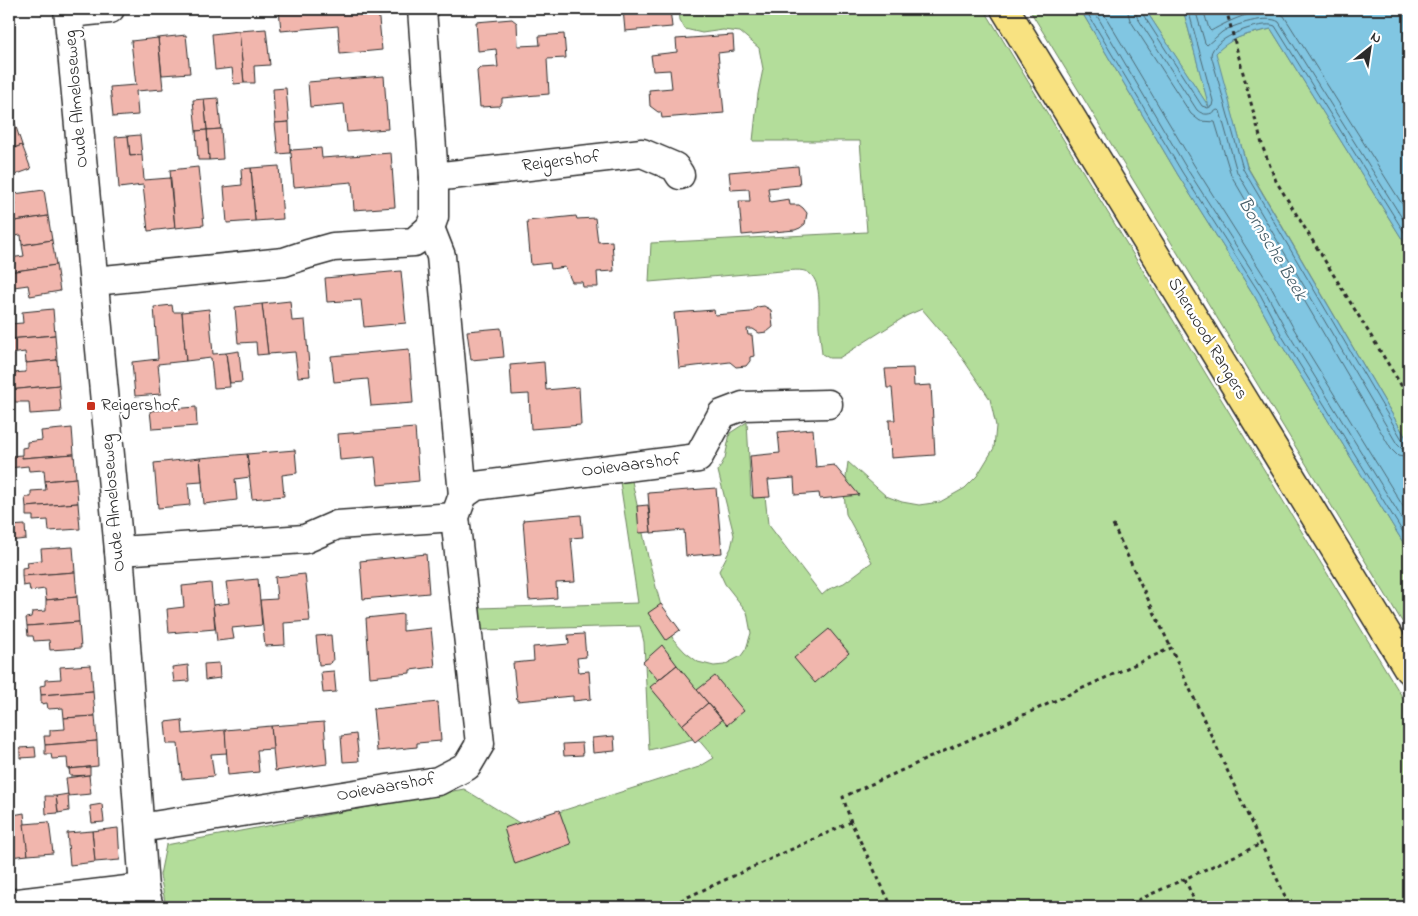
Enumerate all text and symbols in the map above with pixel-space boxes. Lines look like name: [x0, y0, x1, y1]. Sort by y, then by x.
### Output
north arrow: [1346, 22, 1396, 72]
text: N: [1366, 27, 1385, 49]
street label: Oude Almeloseweg: [58, 29, 97, 169]
street label: Reigershof: [520, 144, 602, 181]
water label: Bornsche Beek: [1230, 192, 1314, 306]
street label: Sherwood Rangers: [1159, 273, 1254, 405]
place label: Reigershof: [101, 393, 180, 420]
marker: Reigershof: [85, 400, 97, 412]
street label: Oude Almeloseweg: [95, 433, 134, 573]
street label: Ooievaarshof: [580, 447, 683, 485]
street label: Ooievaarshof: [335, 766, 438, 809]

